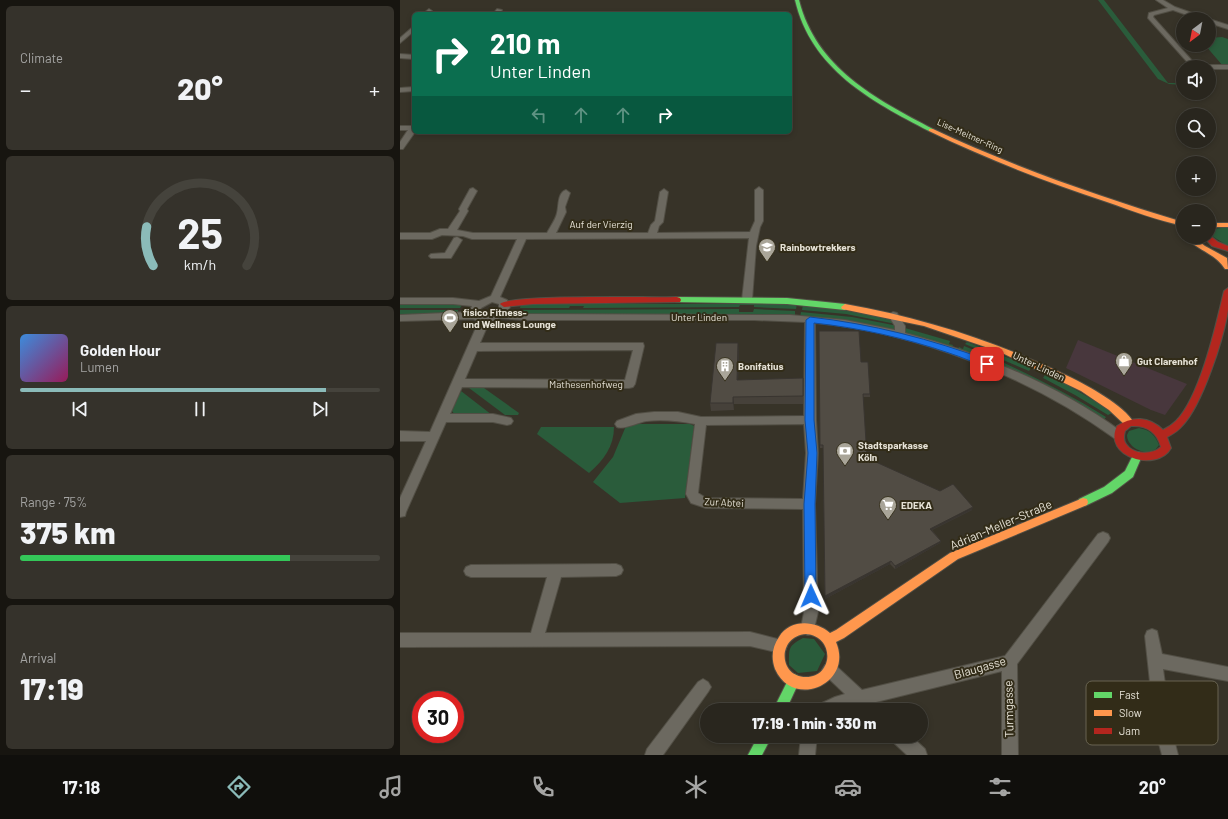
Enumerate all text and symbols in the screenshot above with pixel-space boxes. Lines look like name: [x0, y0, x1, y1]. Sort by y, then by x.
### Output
north arrow: [1176, 12, 1216, 52]
map controls: [1176, 12, 1216, 244]
text: 210 m: [490, 26, 560, 60]
icon: right: [424, 28, 476, 80]
text: Climate: [20, 50, 63, 66]
text: Unter Linden: [490, 60, 591, 82]
button: sound: [1176, 60, 1216, 100]
text: 20°: [177, 70, 223, 106]
text: −: [20, 76, 31, 102]
text: +: [369, 76, 380, 102]
icon: left: [528, 104, 550, 126]
icon: ahead: [570, 104, 592, 126]
icon: ahead: [612, 104, 634, 126]
icon: right: [654, 104, 676, 126]
button: search: [1176, 108, 1216, 148]
street label: Lise-Meitner-Ring: [936, 116, 1005, 155]
button: +: [1176, 156, 1216, 196]
button: −: [1176, 204, 1216, 244]
text: 25: [177, 206, 223, 256]
street label: Auf der Vierzig: [569, 218, 633, 230]
school or university icon: Rainbowtrekkers: [757, 237, 777, 262]
place label: Rainbowtrekkers: [780, 241, 856, 253]
text: km/h: [184, 255, 216, 272]
place label: fisico Fitness- und Wellness Lounge: [463, 306, 557, 330]
sports icon: fisico Fitness- und Wellness Lounge: [440, 308, 460, 333]
street label: Unter Linden: [671, 311, 727, 323]
text: Golden Hour: [80, 341, 161, 359]
pin: [970, 347, 1004, 381]
street label: Unter Linden: [1011, 349, 1067, 383]
shop icon: Gut Clarenhof: [1114, 351, 1134, 376]
icon: arrive: [976, 353, 998, 375]
place label: Gut Clarenhof: [1137, 355, 1198, 367]
building icon: Bonifatius: [715, 356, 735, 381]
text: Lumen: [80, 359, 119, 375]
place label: Bonifatius: [738, 360, 784, 372]
street label: Mathesenhofweg: [549, 378, 623, 390]
icon: previous: [69, 398, 91, 420]
icon: pause: [189, 398, 211, 420]
icon: next: [309, 398, 331, 420]
place label: Stadtsparkasse Köln: [858, 439, 929, 463]
bank icon: Stadtsparkasse Köln: [835, 441, 855, 466]
text: Range · 75%: [20, 494, 87, 510]
street label: Zur Abtei: [704, 495, 744, 509]
supermarket icon: EDEKA: [878, 495, 898, 520]
street label: Adrian-Meller-Straße: [948, 496, 1054, 552]
place label: EDEKA: [901, 499, 932, 511]
text: 375 km: [20, 514, 116, 550]
position arrow: [790, 575, 832, 617]
text: Arrival: [20, 650, 56, 666]
street label: Blaugasse: [952, 653, 1007, 681]
text: 17:19: [20, 670, 84, 706]
street label: Turmgasse: [1001, 680, 1015, 738]
legend: [1086, 681, 1218, 745]
text: Fast: [1119, 688, 1140, 701]
speed limit sign: 30: [412, 691, 464, 743]
text: Slow: [1119, 706, 1142, 719]
text: 17:19 · 1 min · 330 m: [752, 714, 876, 732]
text: Jam: [1119, 724, 1140, 737]
icon: directions: [225, 773, 253, 801]
icon: music: [377, 773, 405, 801]
icon: phone: [529, 773, 557, 801]
icon: climate: [682, 773, 710, 801]
icon: car: [834, 773, 862, 801]
icon: filters: [986, 773, 1014, 801]
text: 17:18: [62, 776, 100, 798]
text: 20°: [1139, 776, 1166, 798]

